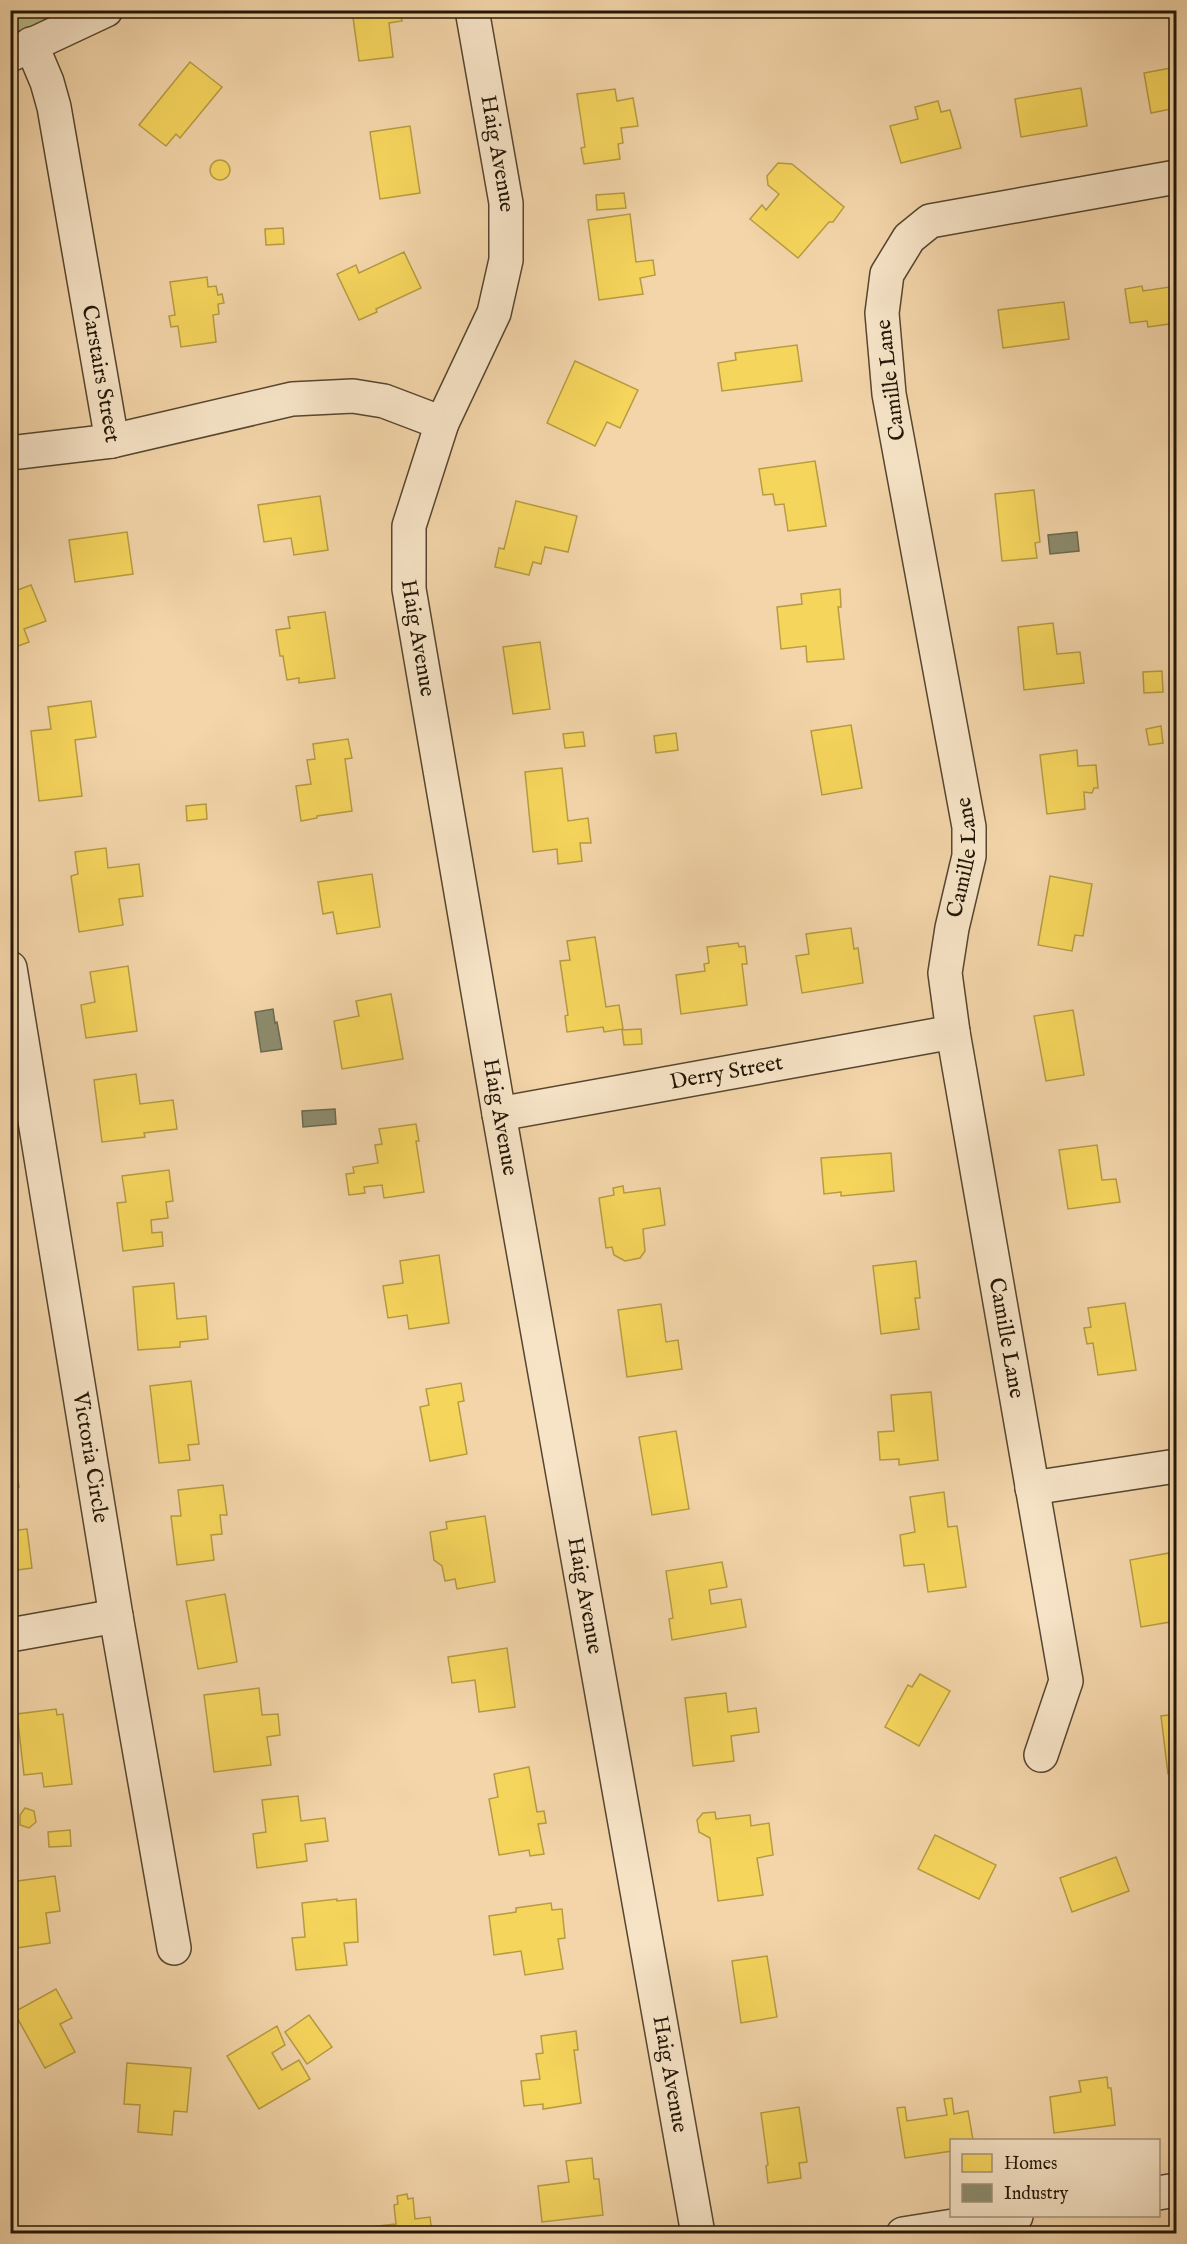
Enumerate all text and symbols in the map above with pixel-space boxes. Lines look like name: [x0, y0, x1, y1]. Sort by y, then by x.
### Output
street label: Haig Avenue: [473, 93, 520, 212]
street label: Carstairs Street: [75, 303, 126, 445]
street label: Camille Lane: [870, 318, 912, 442]
street label: Haig Avenue: [394, 577, 441, 699]
street label: Camille Lane: [941, 795, 983, 920]
street label: Derry Street: [668, 1049, 785, 1097]
street label: Haig Avenue: [476, 1056, 524, 1178]
street label: Camille Lane: [982, 1276, 1030, 1400]
street label: Victoria Circle: [65, 1389, 115, 1525]
street label: Haig Avenue: [560, 1535, 609, 1656]
street label: Haig Avenue: [645, 2013, 694, 2135]
legend: [950, 2139, 1160, 2217]
text: Homes: [1004, 2153, 1057, 2176]
text: Industry: [1004, 2183, 1068, 2206]

